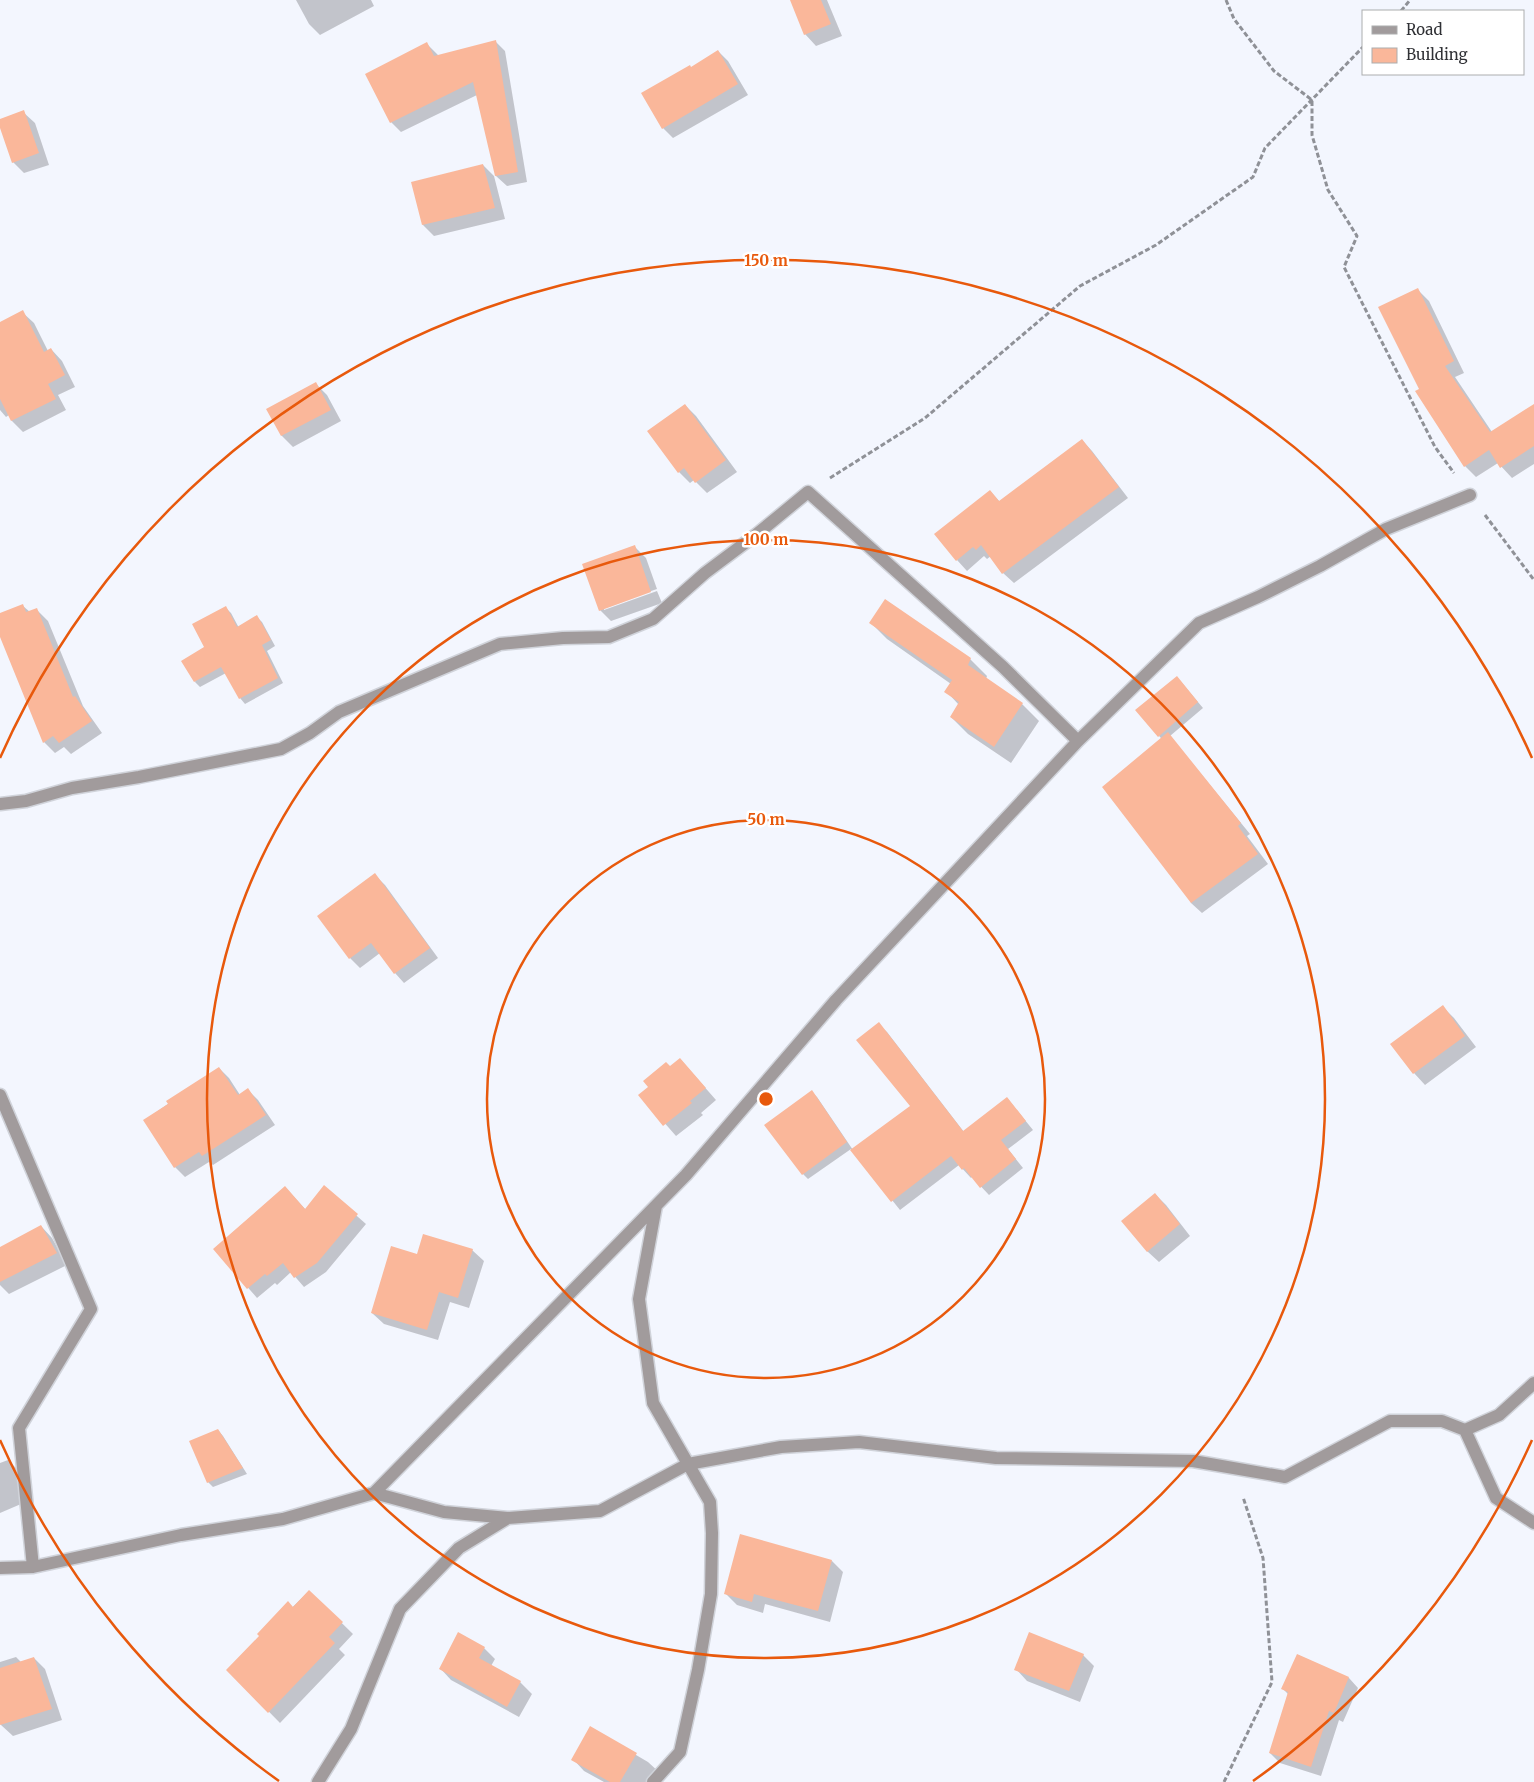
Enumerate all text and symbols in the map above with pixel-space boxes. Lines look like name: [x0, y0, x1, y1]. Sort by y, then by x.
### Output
legend: [1362, 10, 1524, 75]
text: Road: [1406, 20, 1442, 39]
text: Building: [1406, 45, 1468, 64]
text: 150 m: [744, 251, 788, 270]
text: 100 m: [744, 530, 788, 549]
text: 50 m: [747, 810, 785, 829]
centre of rings: [757, 1090, 775, 1108]

